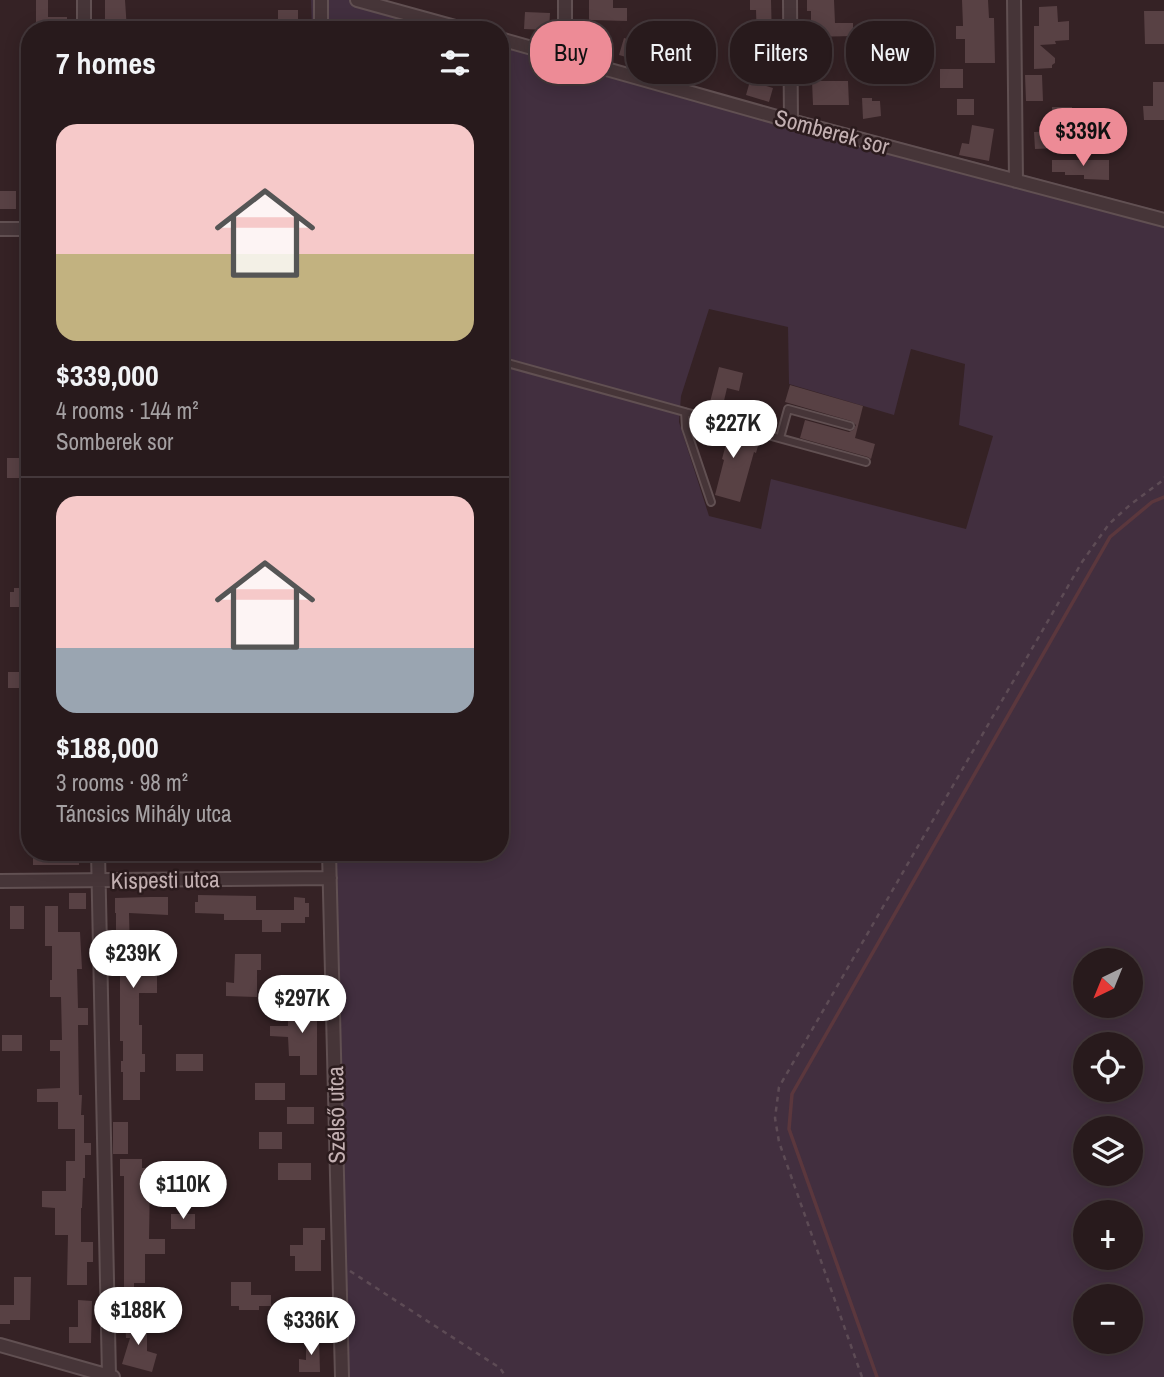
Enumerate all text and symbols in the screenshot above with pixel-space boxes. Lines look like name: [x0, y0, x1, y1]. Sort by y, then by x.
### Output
chip: Buy: [530, 21, 612, 84]
chip: Rent: [626, 21, 716, 84]
chip: Filters: [730, 21, 832, 84]
chip: New: [846, 21, 934, 84]
text: 7 homes: [56, 43, 156, 83]
icon: filters: [436, 44, 474, 82]
street label: Somberek sor: [771, 101, 894, 162]
pin: $339K: [1034, 108, 1132, 168]
text: $339K: [1055, 115, 1111, 146]
icon: home: [202, 170, 328, 296]
text: $339,000: [56, 355, 159, 395]
text: 4 rooms · 144 m²: [56, 395, 199, 426]
pin: $227K: [684, 400, 782, 460]
text: $227K: [705, 407, 761, 438]
text: Somberek sor: [56, 426, 173, 457]
icon: home: [202, 542, 328, 668]
text: $188,000: [56, 727, 159, 767]
text: 3 rooms · 98 m²: [56, 767, 188, 798]
text: Táncsics Mihály utca: [56, 798, 231, 829]
street label: Kispesti utca: [110, 863, 220, 896]
pin: $239K: [84, 930, 182, 990]
text: $239K: [105, 937, 161, 968]
north arrow: [1073, 948, 1143, 1018]
map controls: [1073, 948, 1143, 1354]
pin: $297K: [253, 976, 351, 1035]
text: $297K: [274, 982, 330, 1013]
button: locate: [1073, 1032, 1143, 1102]
street label: Szélső utca: [319, 1065, 352, 1164]
button: layers: [1073, 1116, 1143, 1186]
pin: $110K: [134, 1162, 232, 1221]
text: $110K: [156, 1168, 210, 1199]
button: +: [1073, 1200, 1143, 1270]
button: −: [1073, 1284, 1143, 1354]
pin: $188K: [89, 1288, 187, 1347]
text: $188K: [110, 1294, 166, 1325]
pin: $336K: [262, 1298, 360, 1357]
text: $336K: [283, 1304, 339, 1335]

